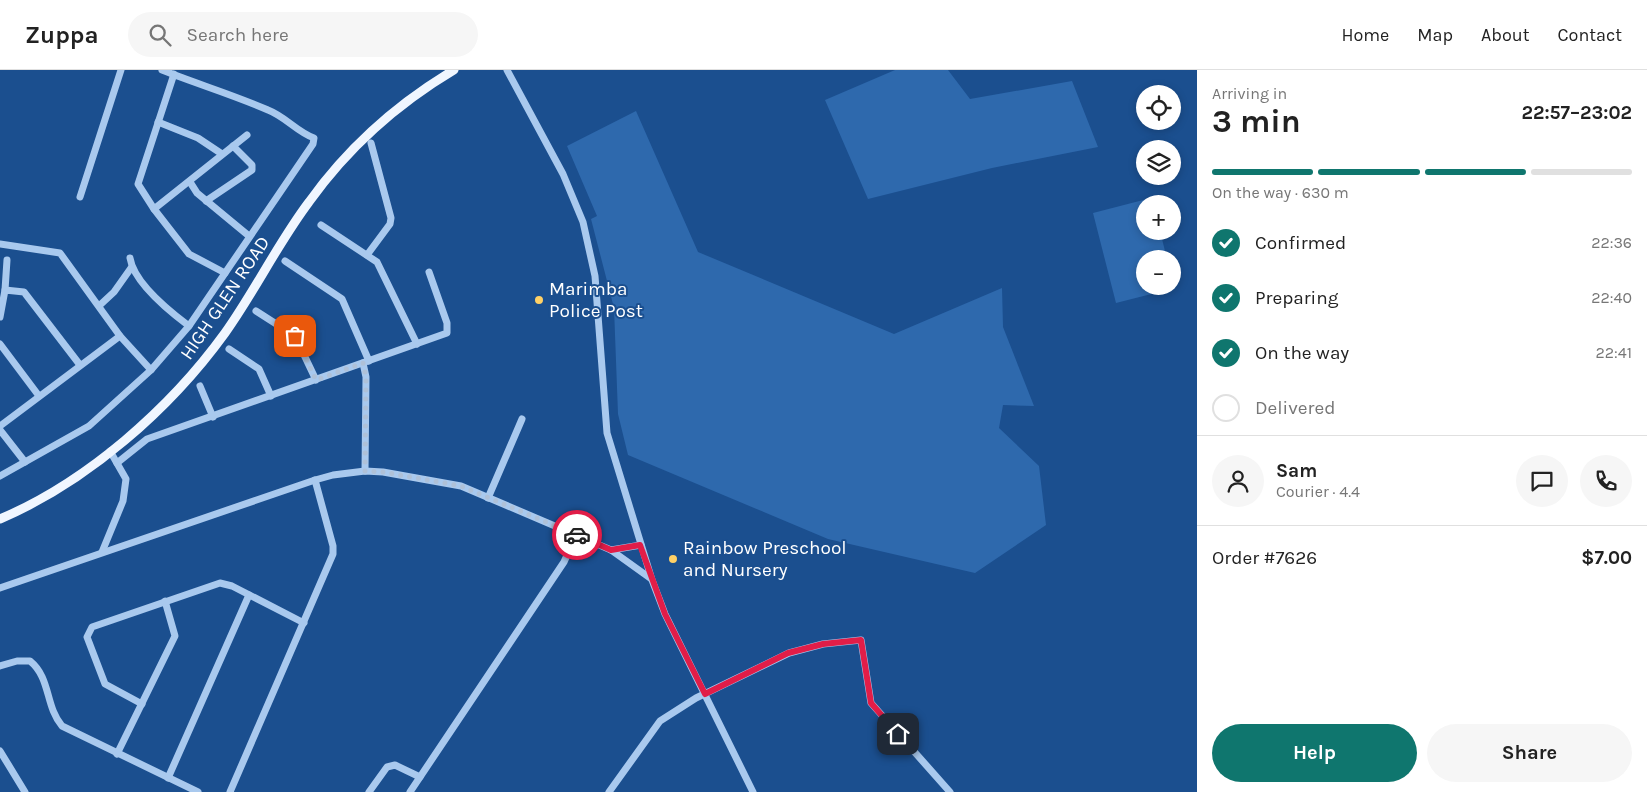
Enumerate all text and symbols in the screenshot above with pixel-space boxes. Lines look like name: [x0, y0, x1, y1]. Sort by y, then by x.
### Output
search box: [128, 12, 478, 57]
text: Zuppa: [25, 21, 98, 49]
icon: search: [146, 21, 174, 49]
text: Search here: [186, 24, 289, 46]
text: Home: [1341, 24, 1389, 46]
text: Map: [1417, 24, 1453, 46]
text: About: [1481, 24, 1530, 46]
text: Contact: [1558, 24, 1622, 46]
text: Arriving in: [1212, 84, 1287, 103]
map controls: [1136, 85, 1181, 295]
button: locate: [1136, 85, 1181, 130]
text: 22:57–23:02: [1521, 102, 1632, 124]
text: 3 min: [1212, 103, 1301, 140]
button: layers: [1136, 140, 1181, 185]
text: On the way · 630 m: [1212, 183, 1349, 202]
button: +: [1136, 195, 1181, 240]
icon: check: [1212, 229, 1240, 257]
street label: HIGH GLEN ROAD: [176, 232, 274, 364]
text: Confirmed: [1255, 232, 1346, 254]
text: 22:36: [1591, 233, 1632, 252]
button: −: [1136, 250, 1181, 295]
place label: Marimba Police Post: [549, 278, 643, 322]
icon: check: [1212, 284, 1240, 312]
text: Preparing: [1255, 287, 1338, 309]
text: 22:40: [1591, 288, 1632, 307]
marker: Marimba Police Post: [533, 294, 545, 306]
pin: [274, 315, 316, 357]
icon: bag: [281, 322, 309, 350]
icon: check: [1212, 339, 1240, 367]
text: On the way: [1255, 342, 1349, 364]
text: 22:41: [1596, 343, 1632, 362]
text: Delivered: [1255, 397, 1335, 419]
button: person: [1212, 455, 1264, 507]
button: chat: [1516, 455, 1568, 507]
button: phone: [1580, 455, 1632, 507]
text: Sam: [1276, 460, 1317, 482]
text: Courier · 4.4: [1276, 482, 1360, 501]
courier: [552, 510, 602, 560]
icon: car: [563, 521, 591, 549]
place label: Rainbow Preschool and Nursery: [683, 537, 847, 581]
text: Order #7626: [1212, 547, 1317, 569]
text: $7.00: [1581, 547, 1632, 569]
marker: Rainbow Preschool and Nursery: [667, 553, 679, 565]
pin: [877, 713, 919, 755]
icon: home: [884, 720, 912, 748]
button: Help: [1212, 724, 1417, 782]
button: Share: [1427, 724, 1632, 782]

